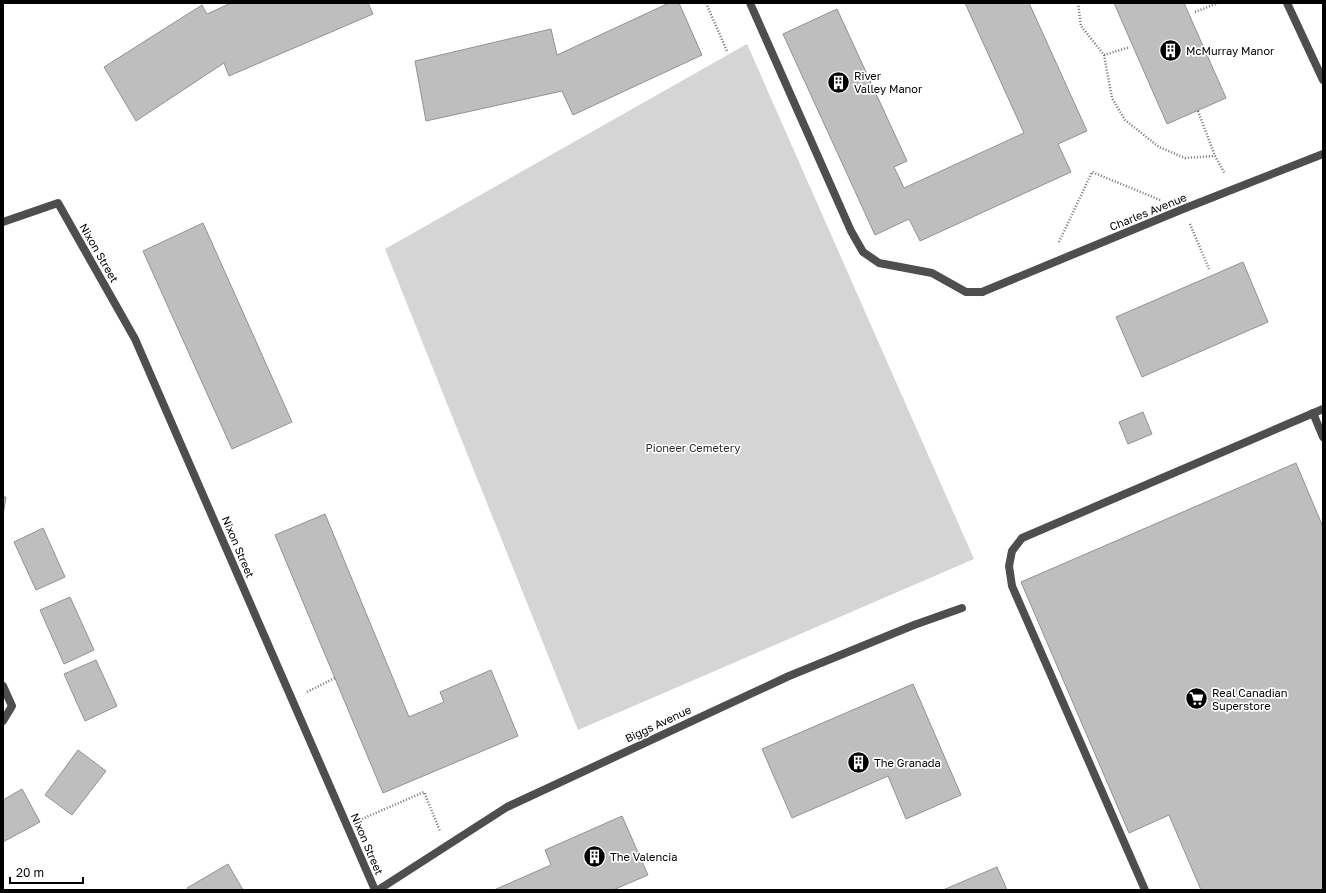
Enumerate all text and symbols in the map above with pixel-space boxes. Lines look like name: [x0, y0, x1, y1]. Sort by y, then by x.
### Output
building icon: McMurray Manor: [1157, 38, 1183, 64]
place label: McMurray Manor: [1186, 44, 1275, 57]
building icon: River Valley Manor: [825, 69, 851, 95]
place label: River Valley Manor: [854, 69, 923, 95]
street label: Charles Avenue: [1107, 190, 1188, 233]
street label: Nixon Street: [77, 221, 122, 285]
park label: Pioneer Cemetery: [646, 441, 740, 454]
street label: Nixon Street: [220, 514, 257, 580]
supermarket icon: Real Canadian Superstore: [1184, 686, 1210, 712]
place label: Real Canadian Superstore: [1212, 686, 1288, 712]
street label: Biggs Avenue: [623, 703, 693, 744]
building icon: The Granada: [845, 750, 871, 776]
place label: The Granada: [874, 756, 941, 769]
street label: Nixon Street: [349, 811, 386, 877]
building icon: The Valencia: [581, 844, 607, 870]
place label: The Valencia: [610, 850, 677, 863]
scale bar: [10, 859, 83, 885]
text: 20 m: [16, 865, 44, 880]

